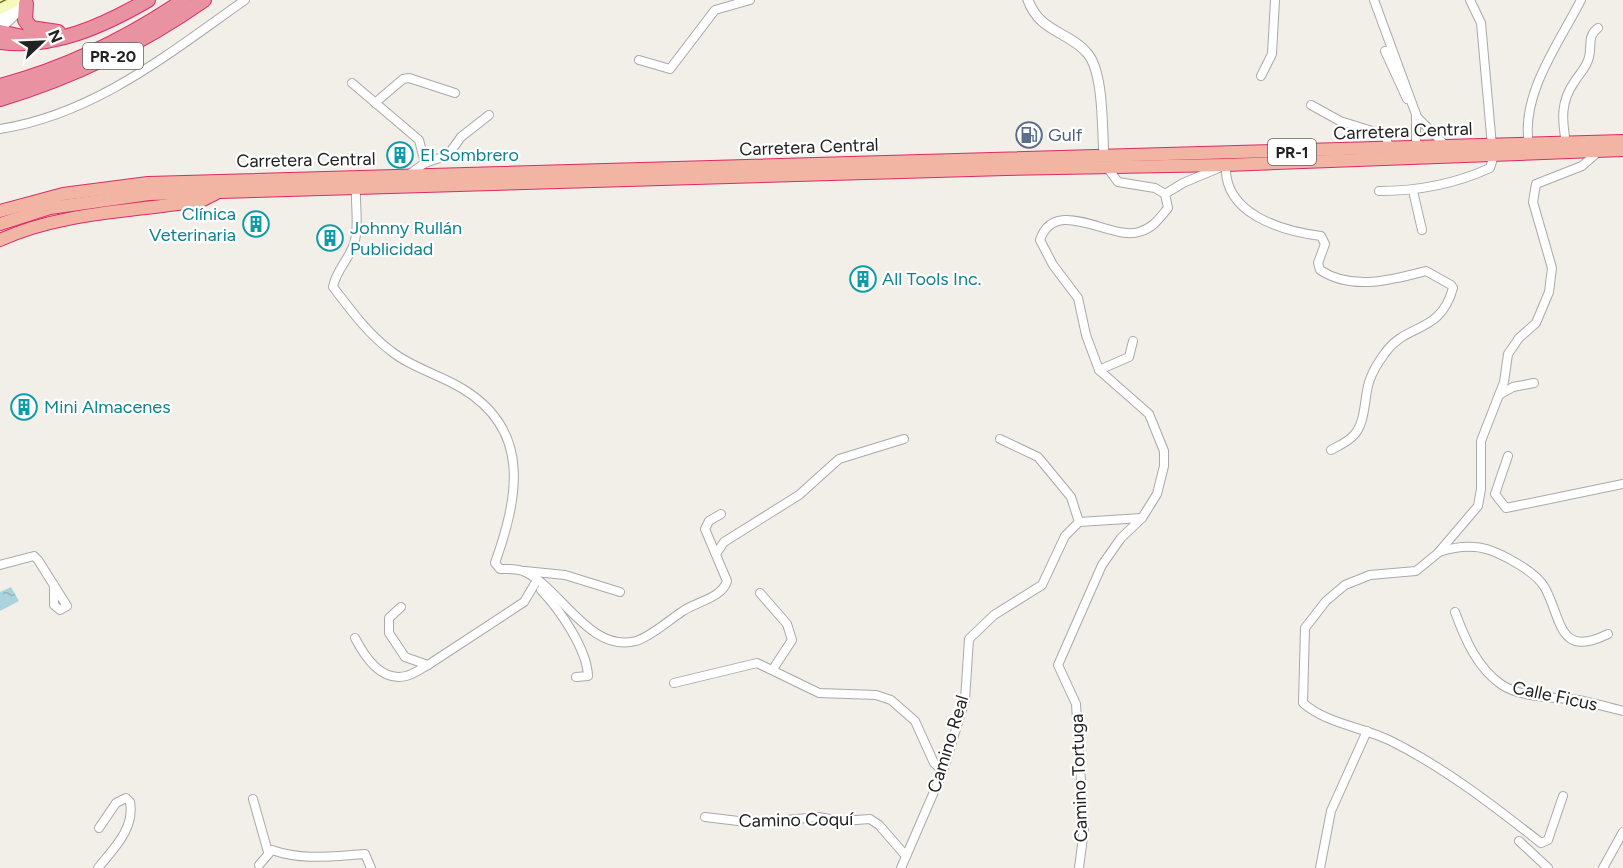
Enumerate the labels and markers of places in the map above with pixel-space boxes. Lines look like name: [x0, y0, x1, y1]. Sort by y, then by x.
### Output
fuel station icon: Gulf: [1014, 120, 1044, 150]
place label: Gulf: [1048, 124, 1083, 146]
building icon: El Sombrero: [385, 140, 415, 170]
place label: El Sombrero: [420, 144, 519, 166]
place label: Clínica Veterinaria: [149, 203, 236, 246]
building icon: Clínica Veterinaria: [241, 209, 271, 239]
place label: Johnny Rullán Publicidad: [350, 217, 462, 260]
building icon: Johnny Rullán Publicidad: [315, 223, 345, 253]
building icon: All Tools Inc.: [848, 264, 878, 294]
place label: All Tools Inc.: [882, 268, 981, 290]
building icon: Mini Almacenes: [9, 392, 39, 422]
place label: Mini Almacenes: [44, 396, 171, 418]

